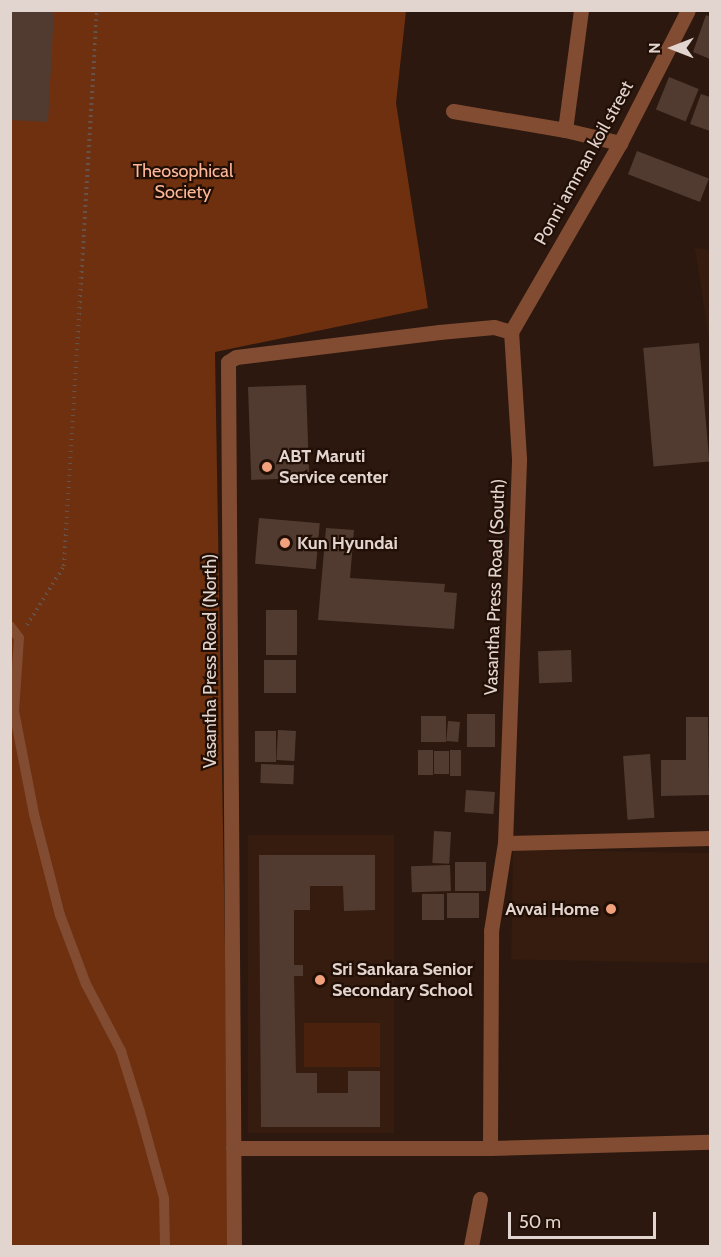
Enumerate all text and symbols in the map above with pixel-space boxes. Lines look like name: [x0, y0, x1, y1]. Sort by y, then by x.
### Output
north arrow: [643, 18, 703, 78]
text: N: [645, 42, 664, 54]
street label: Ponni amman koil street: [530, 77, 638, 249]
park label: Theosophical Society: [133, 161, 233, 204]
place label: ABT Maruti Service center: [279, 446, 388, 488]
marker: ABT Maruti Service center: [260, 460, 274, 474]
street label: Vasantha Press Road (South): [480, 478, 510, 696]
place label: Kun Hyundai: [297, 532, 398, 554]
marker: Kun Hyundai: [278, 536, 292, 550]
street label: Vasantha Press Road (North): [199, 554, 221, 768]
place label: Avvai Home: [505, 898, 599, 920]
marker: Avvai Home: [604, 902, 618, 916]
place label: Sri Sankara Senior Secondary School: [332, 959, 473, 1002]
marker: Sri Sankara Senior Secondary School: [313, 973, 327, 987]
scale bar: [511, 1200, 660, 1238]
text: 50 m: [519, 1211, 561, 1233]

